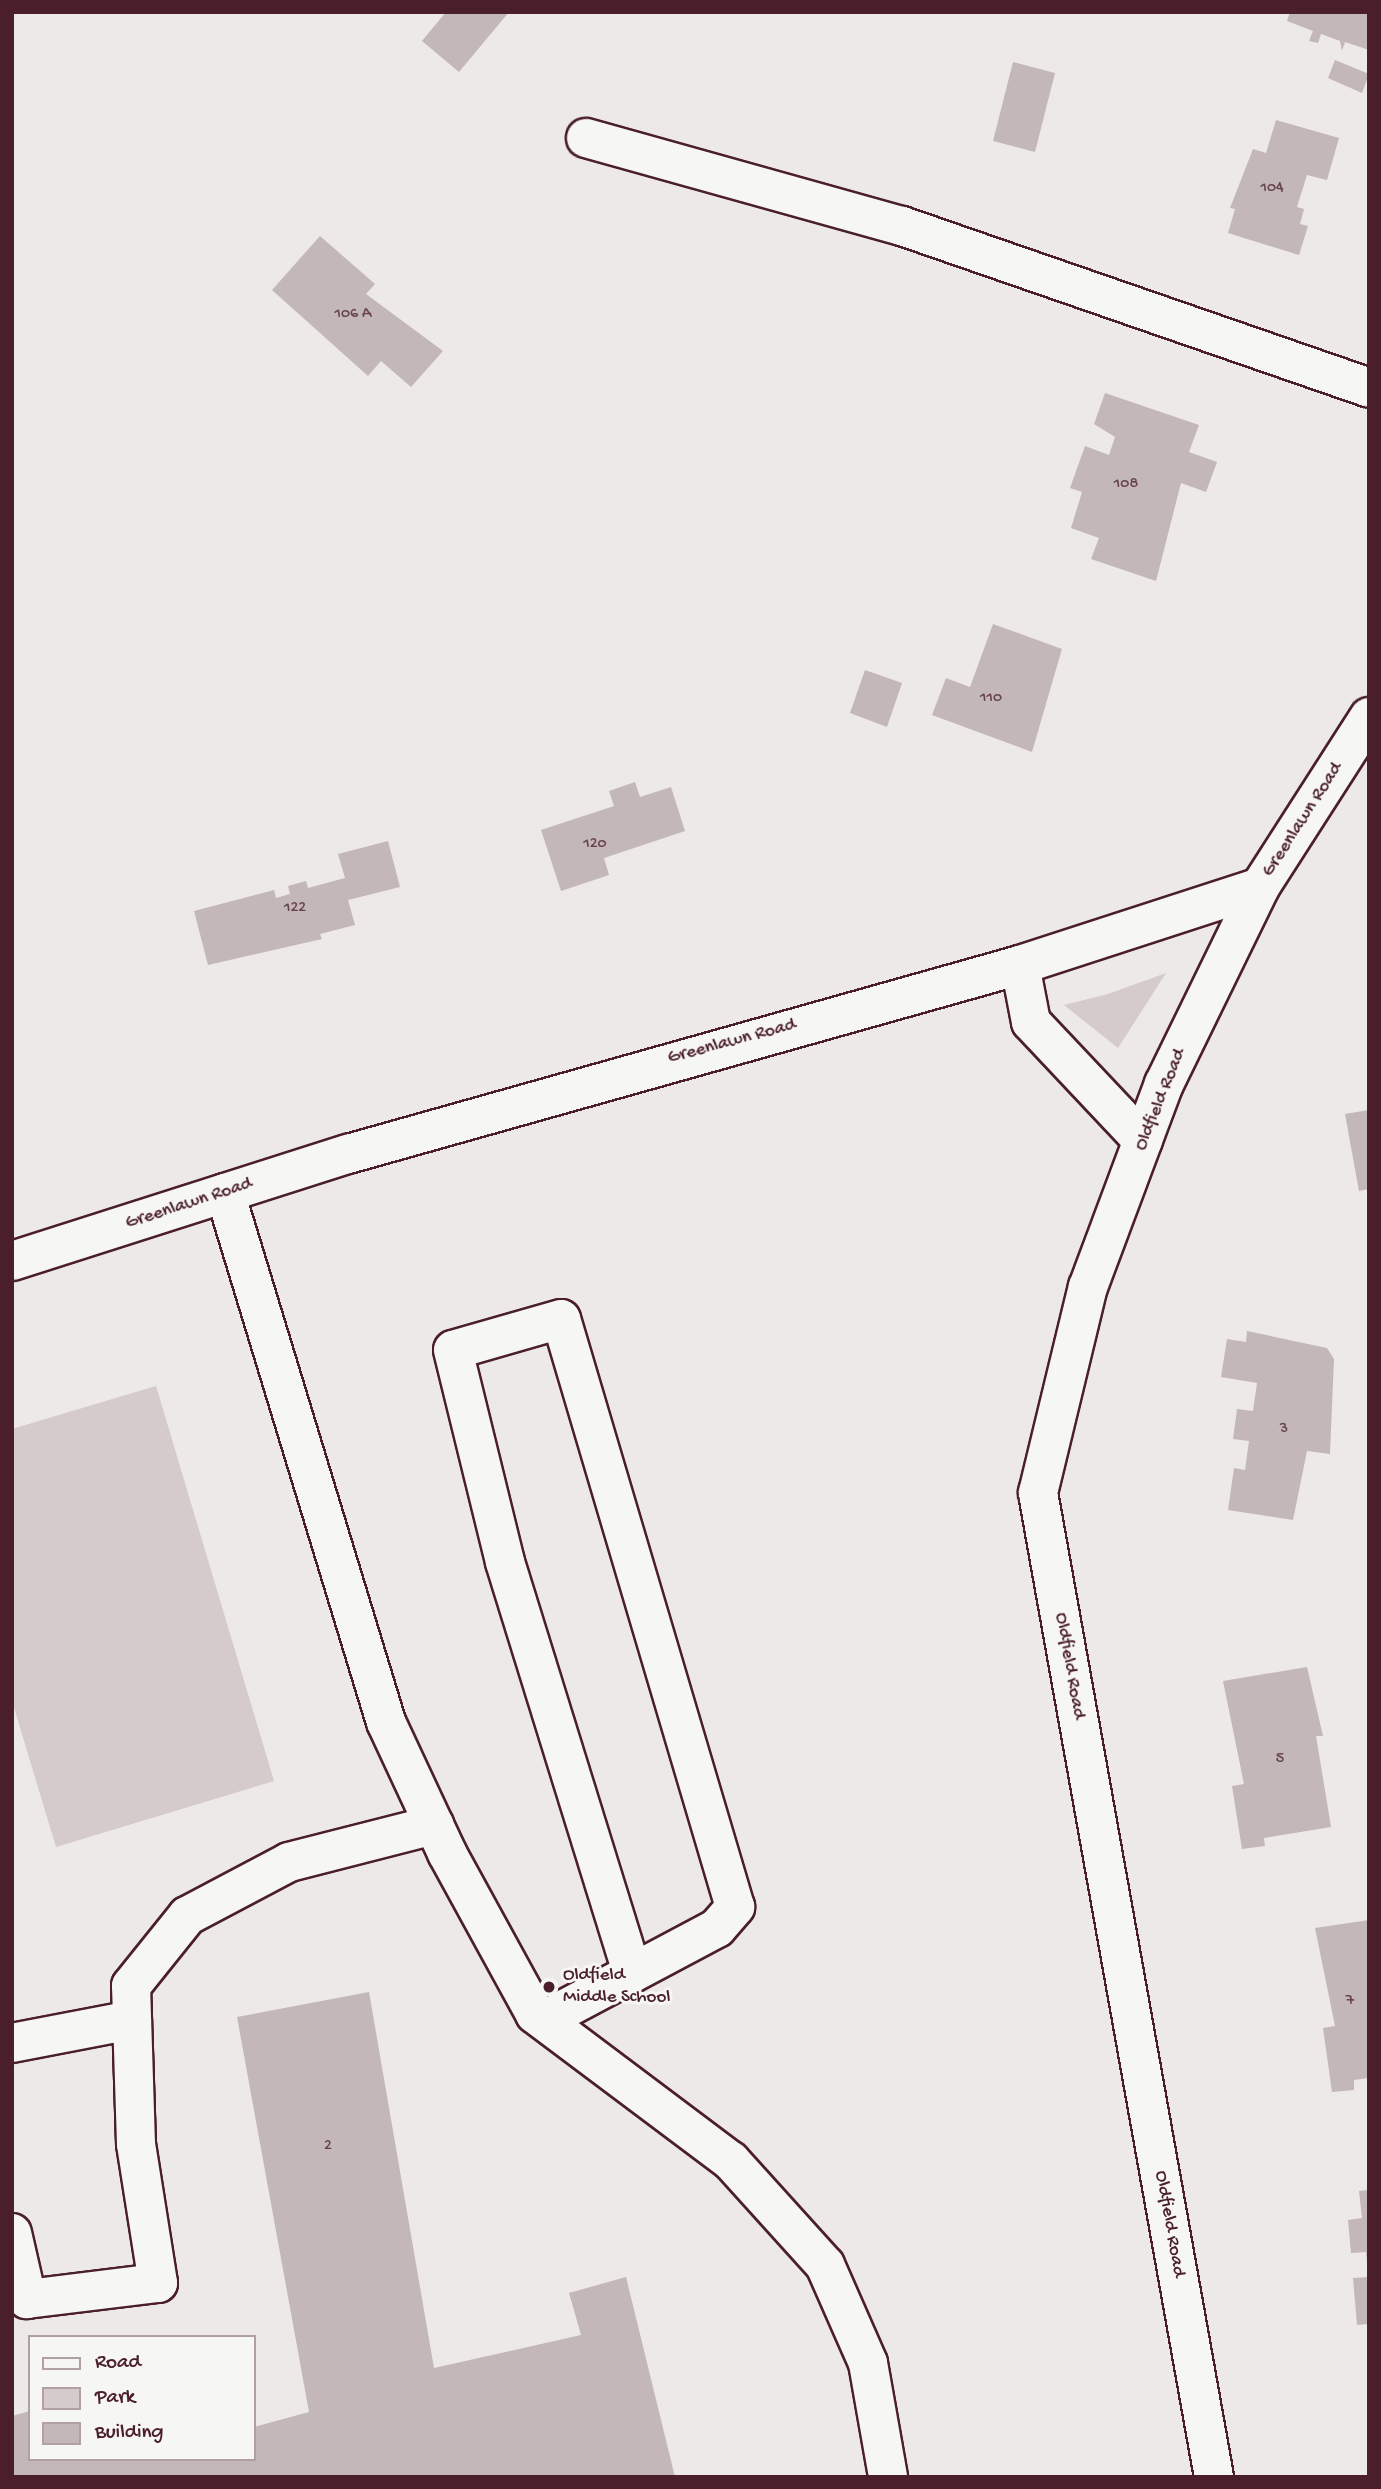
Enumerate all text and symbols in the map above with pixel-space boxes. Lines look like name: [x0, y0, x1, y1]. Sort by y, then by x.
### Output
house number: 104: [1260, 179, 1284, 199]
house number: 106 A: [335, 305, 371, 325]
house number: 108: [1114, 475, 1138, 495]
house number: 110: [980, 689, 1002, 709]
street label: Greenlawn Road: [1258, 759, 1348, 881]
house number: 120: [583, 835, 607, 855]
house number: 122: [284, 899, 306, 919]
street label: Greenlawn Road: [665, 1014, 799, 1070]
street label: Oldfield Road: [1130, 1046, 1192, 1154]
street label: Greenlawn Road: [123, 1173, 255, 1235]
house number: 3: [1280, 1420, 1288, 1440]
street label: Oldfield Road: [1048, 1611, 1090, 1721]
house number: 5: [1276, 1750, 1284, 1770]
place label: Oldfield Middle School: [563, 1965, 670, 2009]
marker: Oldfield Middle School: [541, 1979, 557, 1995]
house number: 7: [1346, 1992, 1354, 2012]
house number: 2: [324, 2137, 332, 2157]
street label: Oldfield Road: [1148, 2169, 1190, 2279]
legend: [28, 2335, 256, 2461]
text: Road: [95, 2351, 141, 2376]
text: Park: [95, 2386, 135, 2411]
text: Building: [95, 2421, 164, 2446]

